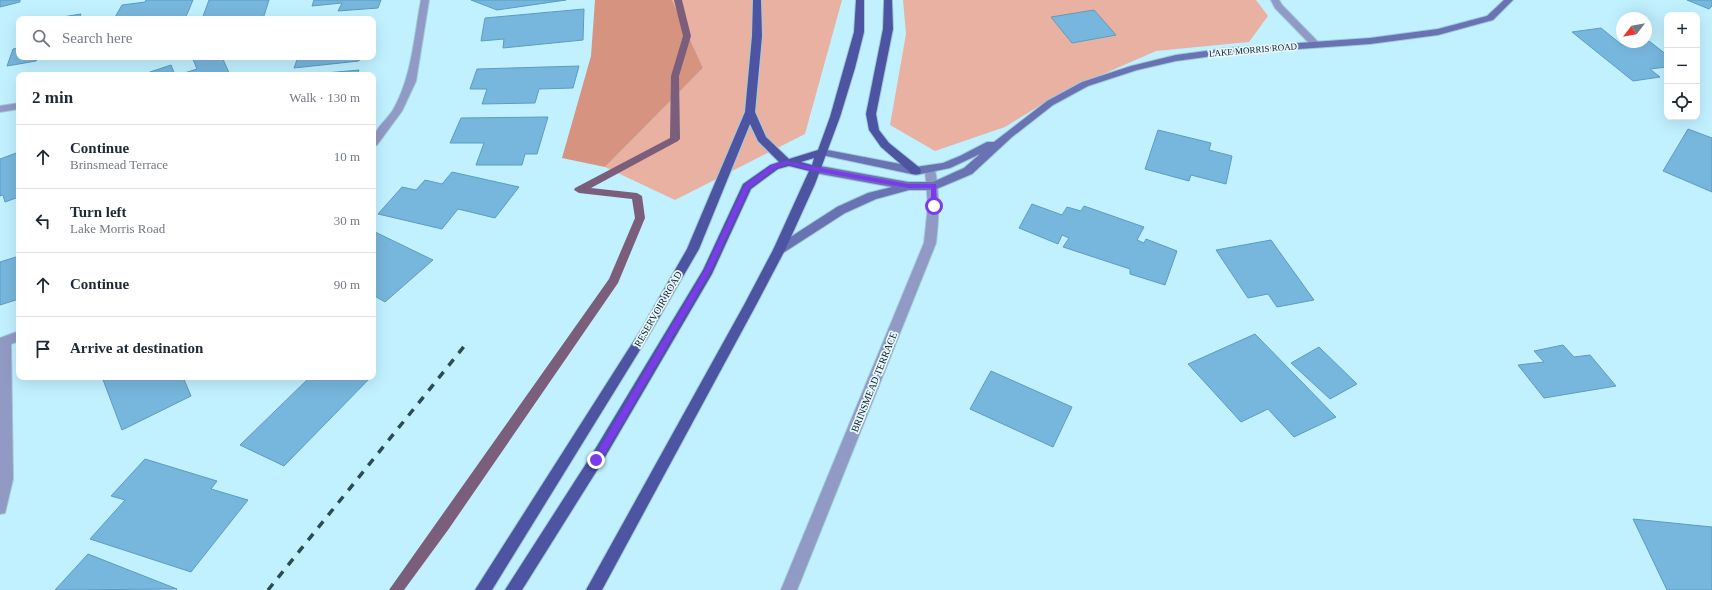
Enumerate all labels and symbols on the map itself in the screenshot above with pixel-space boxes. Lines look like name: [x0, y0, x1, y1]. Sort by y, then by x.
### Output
north arrow: [1616, 12, 1652, 48]
street label: LAKE MORRIS ROAD: [1208, 41, 1298, 59]
route start: [925, 197, 943, 215]
street label: RESERVOIR ROAD: [632, 269, 684, 349]
street label: BRINSMEAD TERRACE: [849, 330, 899, 434]
route end: [587, 451, 605, 469]

